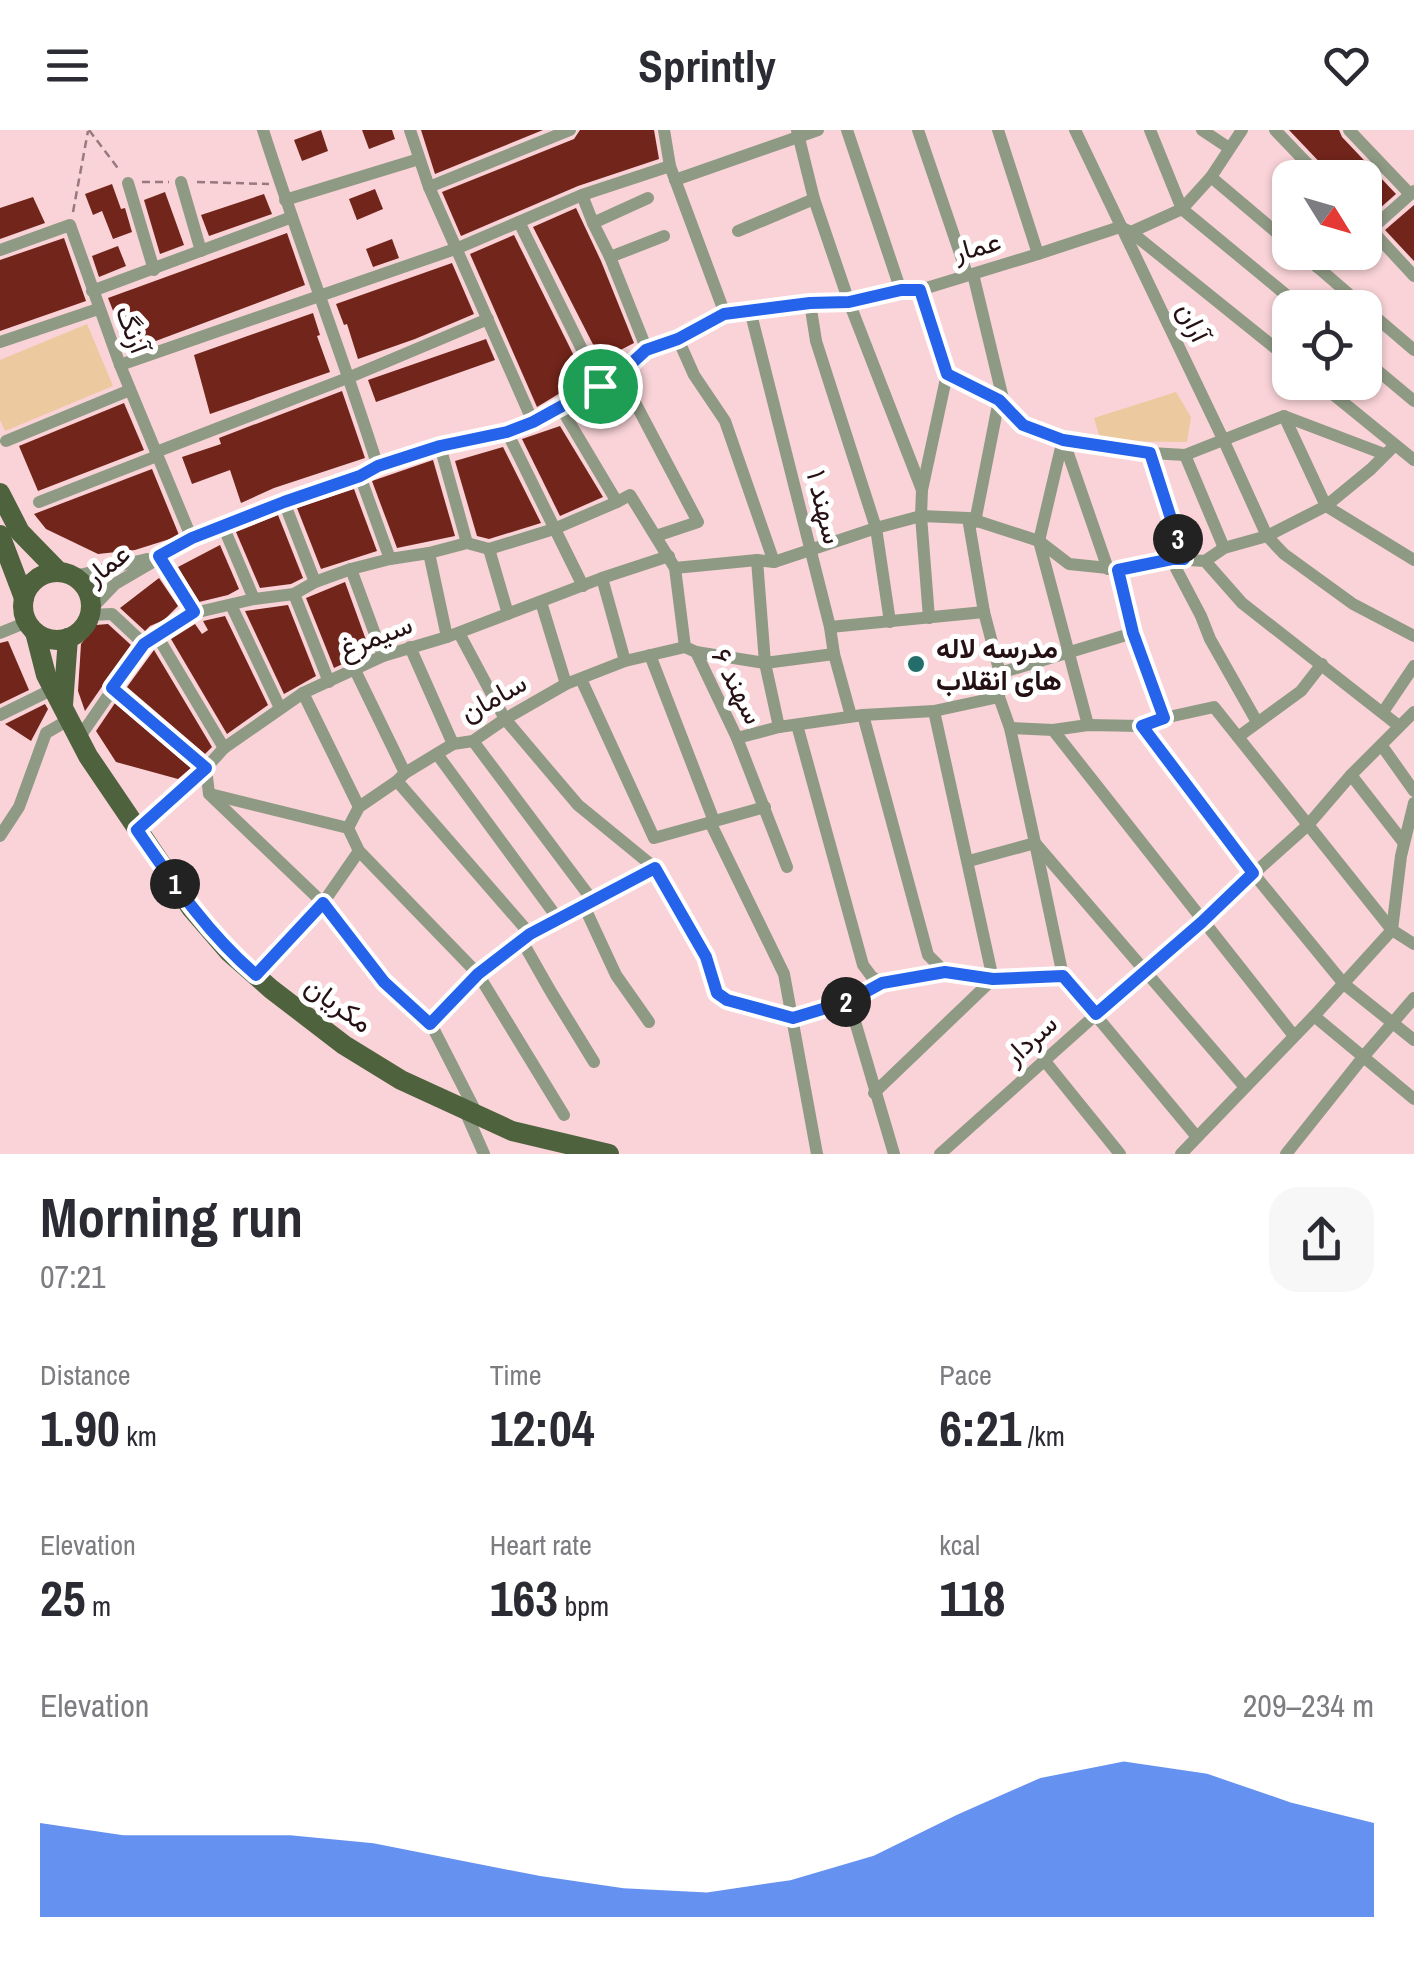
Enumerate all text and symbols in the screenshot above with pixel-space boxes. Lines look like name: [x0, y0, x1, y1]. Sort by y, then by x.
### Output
text: Sprintly: [638, 35, 776, 96]
icon: menu: [40, 38, 95, 93]
icon: heart: [1319, 38, 1374, 93]
north arrow: [1272, 160, 1382, 270]
map controls: [1272, 160, 1382, 400]
street label: عمار: [948, 221, 1005, 271]
button: locate: [1272, 290, 1382, 400]
street label: آران: [1168, 296, 1221, 350]
street label: آرنگ: [107, 300, 160, 361]
pin: [558, 344, 643, 429]
icon: arrive: [573, 359, 628, 414]
street label: سهند ۱: [798, 466, 852, 548]
pin: 3: [1153, 514, 1203, 564]
text: 3: [1172, 520, 1184, 558]
street label: عمار: [76, 534, 137, 594]
street label: سیمرغ: [333, 605, 417, 667]
place label: مدرسه لاله های انقلاب: [936, 629, 1062, 699]
street label: سهند ۶: [703, 642, 773, 730]
marker: مدرسه لاله های انقلاب: [905, 653, 927, 675]
street label: سامان: [453, 663, 533, 731]
pin: 1: [150, 859, 200, 909]
text: 1: [169, 865, 181, 903]
street label: مکریان: [297, 967, 381, 1041]
pin: 2: [821, 977, 871, 1027]
text: 2: [840, 983, 852, 1021]
street label: سردار: [994, 1005, 1065, 1074]
text: Morning run: [40, 1180, 303, 1254]
button: share: [1269, 1187, 1374, 1292]
text: 07:21: [40, 1255, 106, 1298]
text: Distance: [40, 1356, 131, 1394]
text: Time: [490, 1356, 541, 1394]
text: Pace: [939, 1356, 992, 1394]
text: 1.90: [40, 1394, 120, 1462]
text: 12:04: [490, 1394, 595, 1462]
text: 6:21: [939, 1394, 1021, 1462]
text: km: [120, 1417, 157, 1455]
text: /km: [1021, 1417, 1065, 1455]
text: Elevation: [40, 1526, 136, 1564]
text: Heart rate: [490, 1526, 592, 1564]
text: kcal: [939, 1526, 980, 1564]
text: 25: [40, 1564, 86, 1632]
text: 163: [490, 1564, 558, 1632]
text: 118: [939, 1564, 1005, 1632]
text: m: [86, 1587, 111, 1625]
text: bpm: [558, 1587, 609, 1625]
text: Elevation: [40, 1684, 149, 1727]
text: 209–234 m: [1243, 1684, 1374, 1727]

